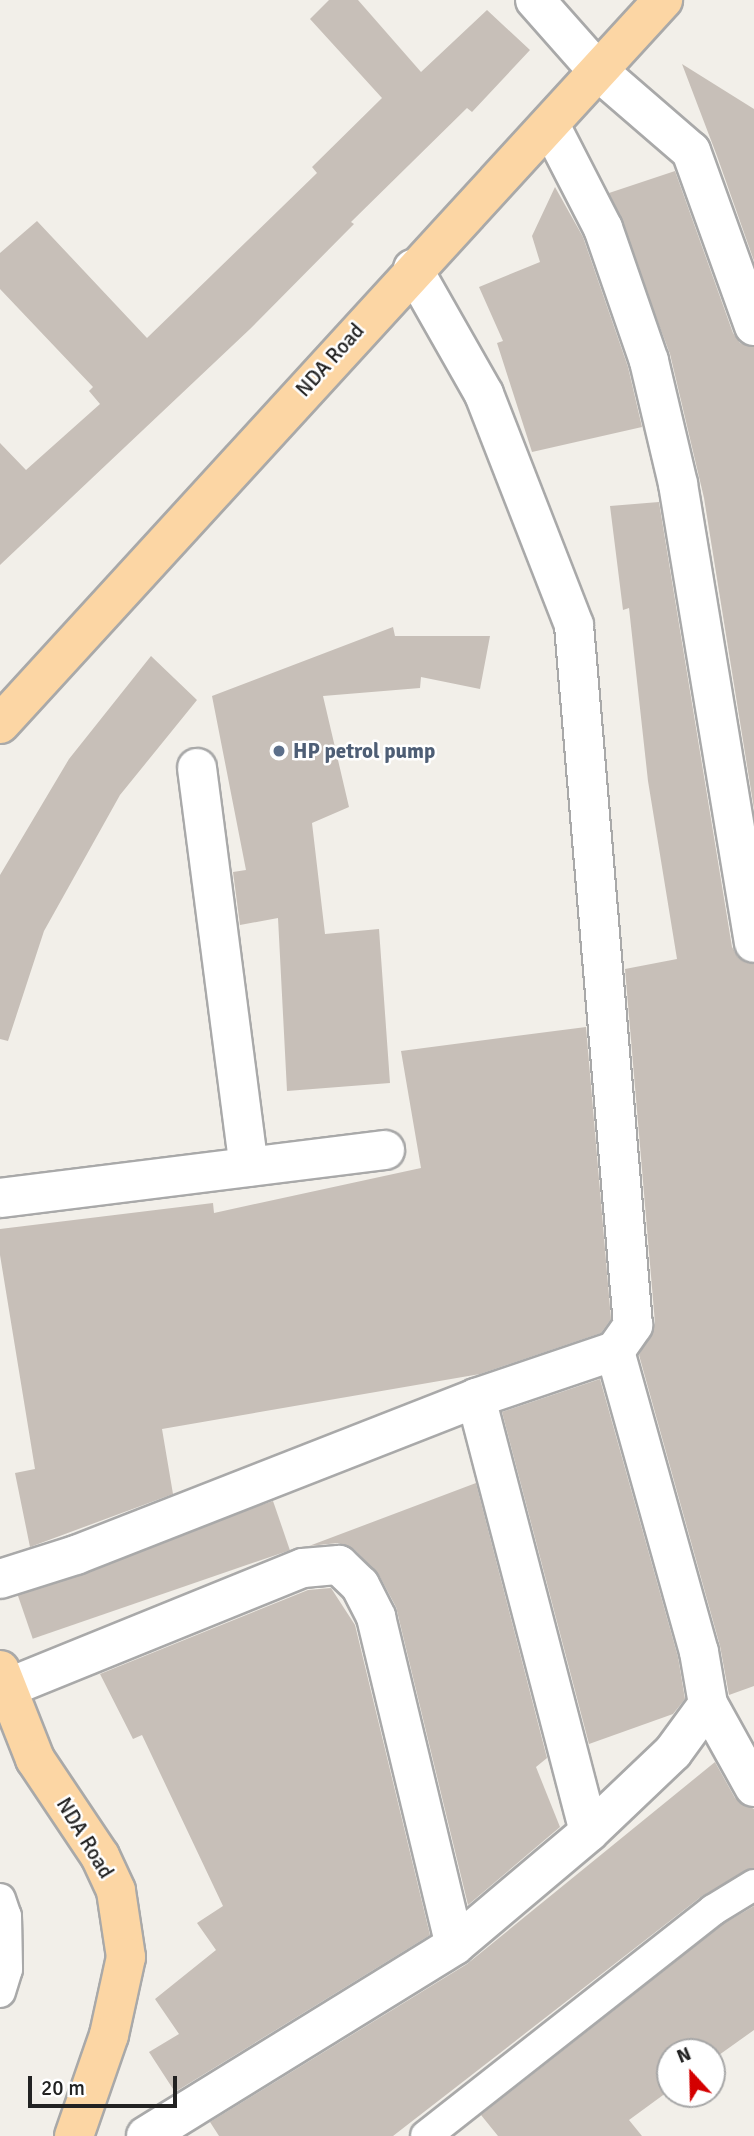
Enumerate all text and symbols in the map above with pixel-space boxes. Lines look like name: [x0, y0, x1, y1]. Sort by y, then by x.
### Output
street label: NDA Road: [291, 318, 369, 402]
place label: HP petrol pump: [293, 738, 435, 764]
marker: HP petrol pump: [271, 743, 287, 759]
street label: NDA Road: [51, 1793, 119, 1883]
north arrow: [656, 2038, 726, 2108]
text: N: [673, 2042, 695, 2069]
scale bar: [32, 2062, 180, 2106]
text: 20 m: [41, 2075, 85, 2101]

